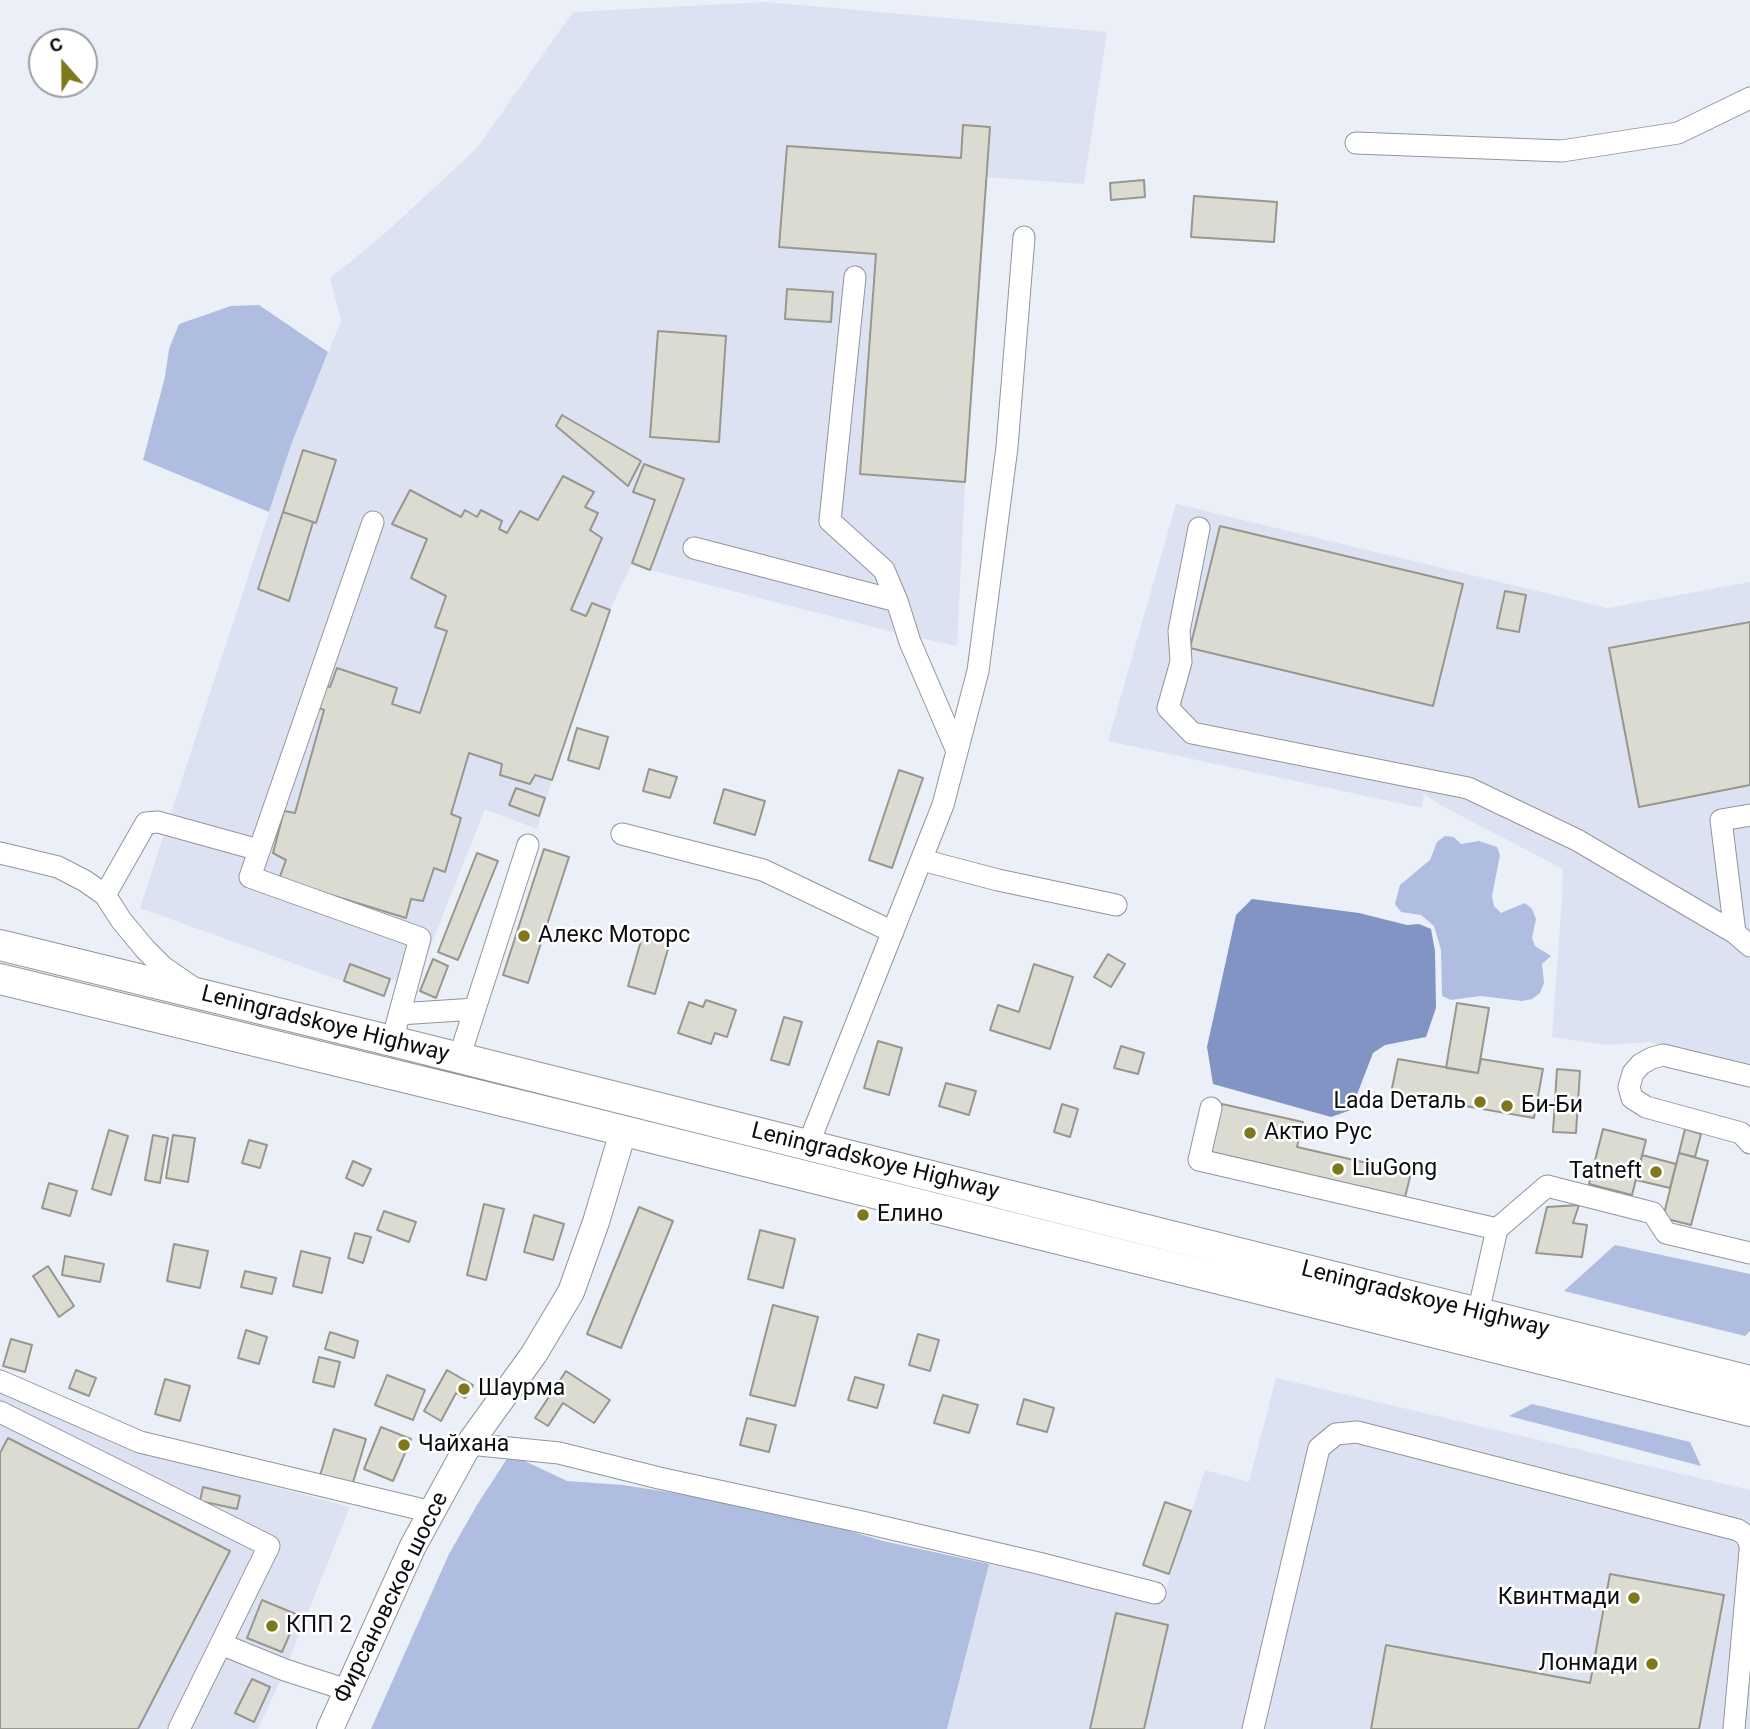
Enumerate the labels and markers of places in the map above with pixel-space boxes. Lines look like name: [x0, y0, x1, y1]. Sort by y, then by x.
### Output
place label: Алекс Моторс: [538, 922, 690, 950]
marker: Алекс Моторс: [516, 928, 532, 944]
place label: Lada Dеталь: [1334, 1088, 1466, 1116]
place label: Би-Би: [1521, 1092, 1583, 1120]
marker: Lada Dеталь: [1472, 1094, 1488, 1110]
marker: Би-Би: [1499, 1098, 1515, 1114]
place label: Актио Рус: [1264, 1119, 1372, 1147]
marker: Актио Рус: [1242, 1125, 1258, 1141]
place label: LiuGong: [1352, 1155, 1437, 1183]
place label: Tatneft: [1569, 1158, 1642, 1186]
marker: LiuGong: [1330, 1161, 1346, 1177]
marker: Tatneft: [1648, 1164, 1664, 1180]
place label: Елино: [877, 1201, 943, 1229]
marker: Елино: [855, 1207, 871, 1223]
place label: Шаурма: [478, 1375, 565, 1403]
marker: Шаурма: [456, 1381, 472, 1397]
place label: Чайхана: [418, 1431, 509, 1459]
marker: Чайхана: [396, 1437, 412, 1453]
place label: Квинтмади: [1498, 1584, 1620, 1612]
marker: Квинтмади: [1626, 1590, 1642, 1606]
place label: КПП 2: [286, 1612, 352, 1640]
marker: КПП 2: [264, 1618, 280, 1634]
place label: Лонмади: [1539, 1650, 1638, 1678]
marker: Лонмади: [1644, 1656, 1660, 1672]

